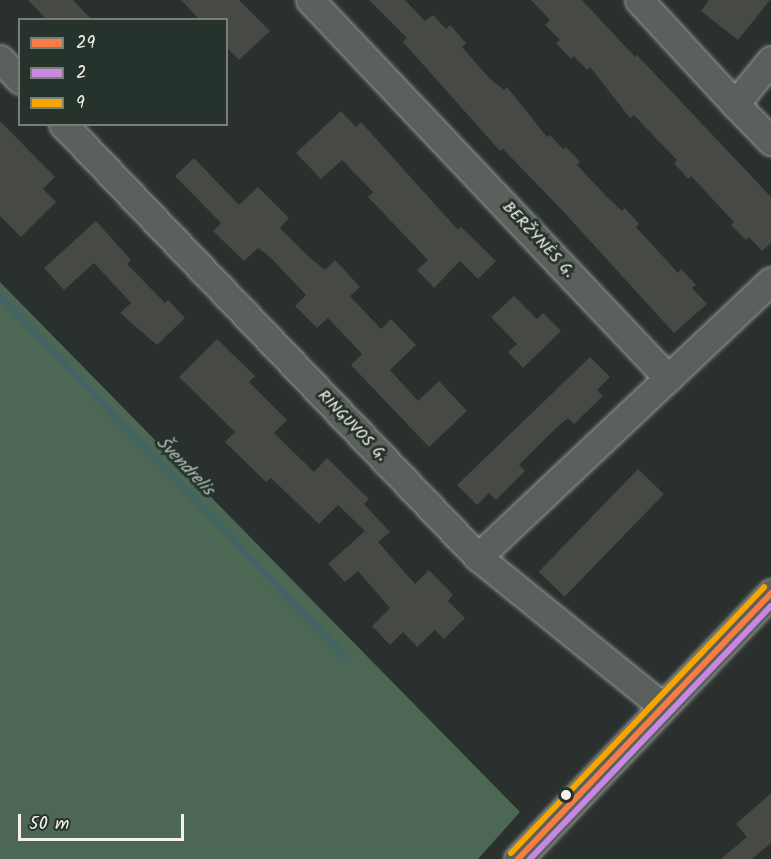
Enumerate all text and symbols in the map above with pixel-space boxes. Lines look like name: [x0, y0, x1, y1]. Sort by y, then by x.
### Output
legend: [18, 18, 228, 126]
text: 29: [76, 29, 95, 58]
text: 2: [76, 59, 86, 88]
text: 9: [76, 89, 85, 118]
street label: BERŽYNĖS G.: [498, 198, 578, 282]
street label: RINGUVOS G.: [313, 387, 391, 465]
water label: Švendrelis: [150, 433, 218, 501]
unlabelled marker: [560, 789, 572, 801]
scale bar: [21, 802, 188, 840]
text: 50 m: [29, 810, 69, 839]

